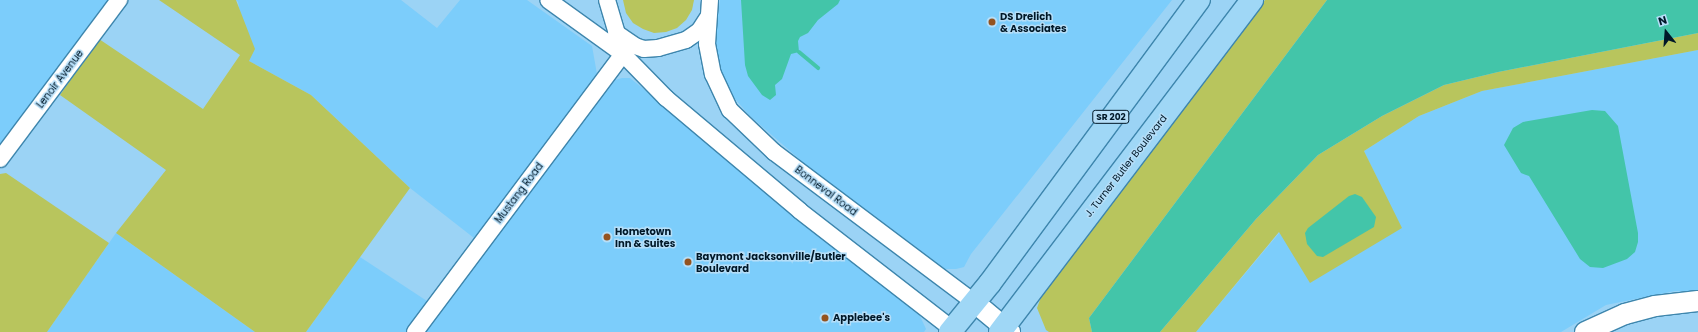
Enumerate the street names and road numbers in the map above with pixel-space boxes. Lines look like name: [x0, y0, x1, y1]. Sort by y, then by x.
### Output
street label: Lenoir Avenue: [34, 48, 86, 110]
road number: SR 202: [1092, 110, 1130, 124]
street label: J. Turner Butler Boulevard: [1082, 113, 1170, 219]
street label: Mustang Road: [492, 160, 546, 226]
street label: Bonneval Road: [792, 164, 860, 218]

